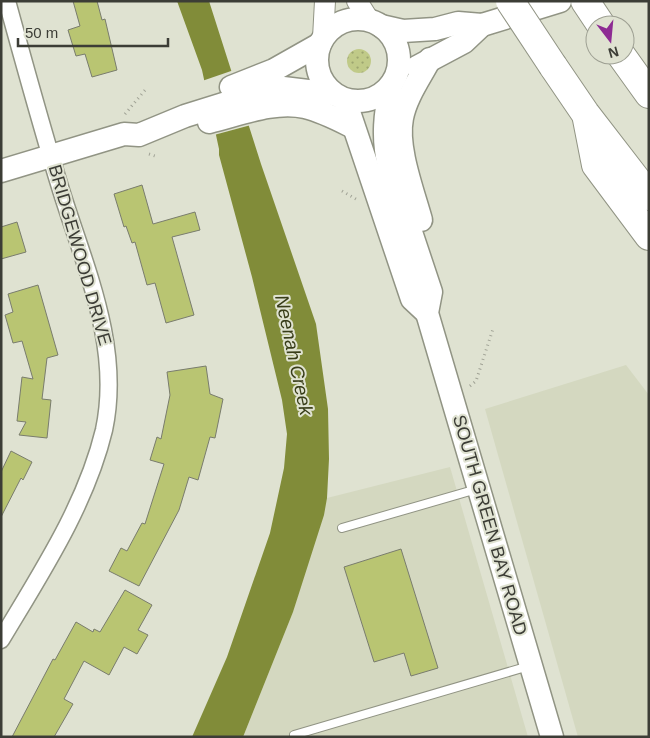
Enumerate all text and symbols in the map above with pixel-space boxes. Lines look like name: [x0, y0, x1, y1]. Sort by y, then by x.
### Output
scale bar: [18, 15, 168, 47]
north arrow: [585, 15, 635, 65]
text: 50 m: [25, 24, 58, 41]
text: N: [607, 43, 621, 62]
street label: BRIDGEWOOD DRIVE: [45, 162, 115, 348]
water label: Neenah Creek: [271, 293, 317, 419]
street label: SOUTH GREEN BAY ROAD: [449, 412, 531, 638]

